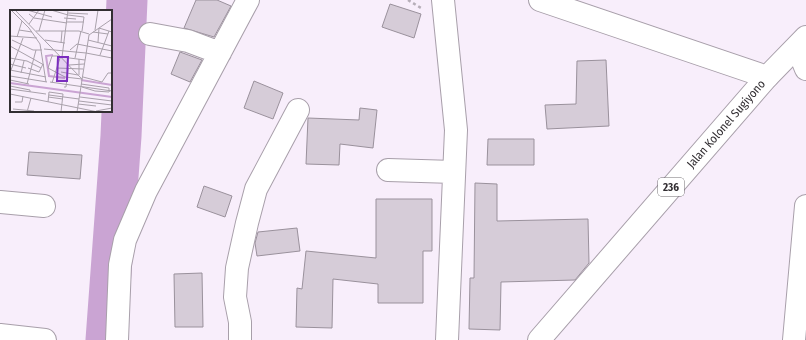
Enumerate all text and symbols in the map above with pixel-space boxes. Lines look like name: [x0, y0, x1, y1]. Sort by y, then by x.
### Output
inset map: [10, 10, 112, 112]
street label: Jalan Kolonel Sugiyono: [684, 77, 768, 171]
road number: 236: [658, 178, 684, 196]

